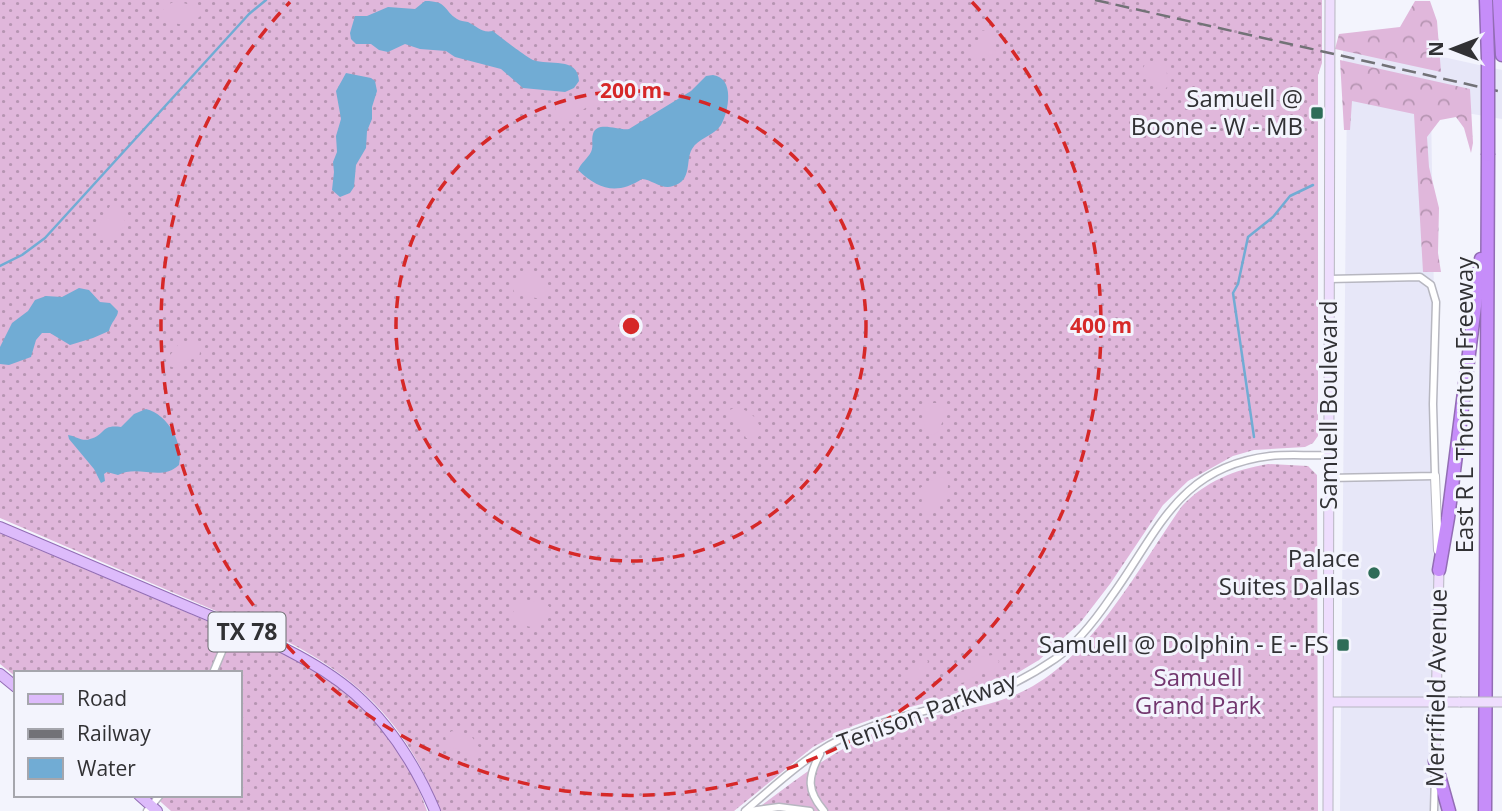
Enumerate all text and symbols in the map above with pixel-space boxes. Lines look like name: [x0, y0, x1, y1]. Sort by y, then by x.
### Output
north arrow: [1418, 14, 1488, 84]
text: N: [1423, 41, 1449, 57]
text: 200 m: [600, 76, 662, 104]
place label: Samuell @ Boone - W - MB: [1131, 81, 1303, 142]
marker: Samuell @ Boone - W - MB: [1309, 105, 1325, 121]
street label: East R L Thornton Freeway: [1447, 256, 1480, 553]
street label: Samuell Boulevard: [1311, 300, 1344, 510]
text: 400 m: [1070, 311, 1132, 339]
centre of rings: [619, 314, 643, 338]
place label: Palace Suites Dallas: [1219, 541, 1360, 602]
marker: Palace Suites Dallas: [1366, 565, 1382, 581]
street label: Merrifield Avenue: [1417, 588, 1454, 788]
road number: TX 78: [208, 612, 286, 652]
place label: Samuell @ Dolphin - E - FS: [1039, 627, 1329, 660]
marker: Samuell @ Dolphin - E - FS: [1335, 637, 1351, 653]
park label: Samuell Grand Park: [1135, 660, 1262, 721]
street label: Tenison Parkway: [832, 663, 1022, 758]
legend: [14, 671, 242, 797]
text: Road: [77, 684, 127, 712]
text: Railway: [77, 719, 151, 747]
text: Water: [77, 754, 136, 782]

